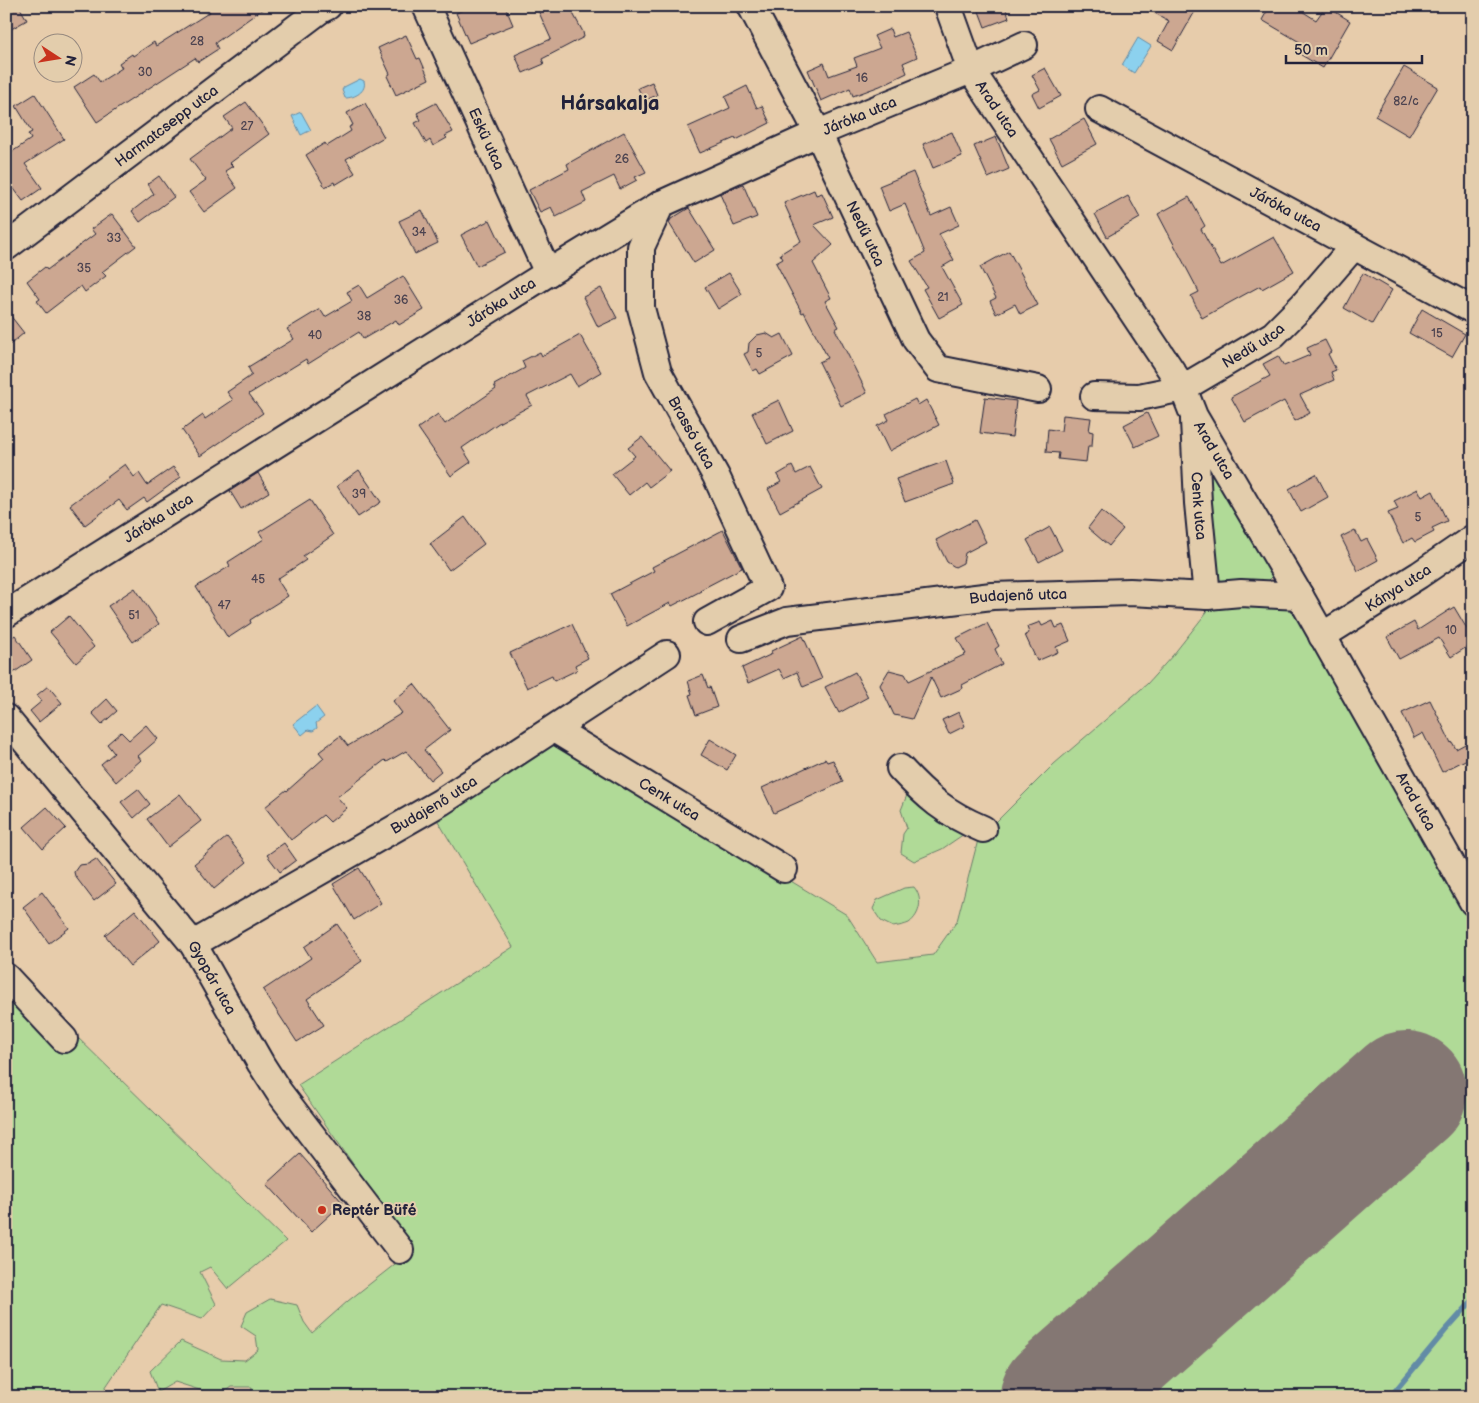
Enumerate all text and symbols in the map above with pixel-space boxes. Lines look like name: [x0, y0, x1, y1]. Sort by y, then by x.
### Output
north arrow: [32, 32, 82, 82]
scale bar: [1286, 32, 1423, 64]
house number: 28: [190, 34, 204, 49]
text: 50 m: [1294, 41, 1328, 60]
text: N: [61, 54, 80, 68]
house number: 30: [138, 65, 152, 80]
house number: 16: [856, 71, 868, 86]
street label: Arad utca: [971, 77, 1023, 141]
street label: Harmatcsepp utca: [111, 81, 222, 171]
district label: Hársakalja: [561, 92, 659, 116]
street label: Járóka utca: [820, 92, 899, 140]
house number: 82/c: [1393, 94, 1419, 109]
street label: Eskü utca: [464, 105, 509, 173]
house number: 27: [241, 119, 254, 134]
house number: 26: [615, 152, 629, 167]
street label: Járóka utca: [1247, 182, 1325, 236]
street label: Nedű utca: [842, 198, 889, 270]
house number: 34: [412, 225, 427, 240]
house number: 33: [107, 231, 121, 246]
house number: 35: [77, 261, 91, 276]
street label: Járóka utca: [463, 274, 539, 331]
house number: 21: [937, 290, 949, 305]
house number: 36: [394, 293, 408, 308]
house number: 38: [357, 309, 371, 324]
street label: Nedű utca: [1219, 319, 1289, 372]
house number: 15: [1431, 326, 1443, 341]
house number: 40: [308, 328, 322, 343]
house number: 5: [756, 346, 763, 361]
street label: Brassó utca: [664, 393, 720, 472]
street label: Arad utca: [1190, 418, 1239, 483]
street label: Cenk utca: [1187, 471, 1211, 541]
house number: 39: [352, 487, 366, 502]
street label: Járóka utca: [120, 489, 197, 547]
house number: 5: [1415, 510, 1422, 525]
street label: Kánya utca: [1362, 560, 1435, 616]
house number: 45: [251, 572, 265, 587]
street label: Budajenő utca: [968, 584, 1067, 608]
house number: 47: [217, 598, 231, 613]
house number: 51: [128, 608, 140, 623]
house number: 10: [1445, 623, 1457, 638]
street label: Arad utca: [1392, 769, 1440, 834]
street label: Budajenő utca: [387, 771, 481, 838]
street label: Cenk utca: [635, 773, 703, 825]
street label: Gyopár utca: [184, 937, 241, 1018]
place label: Reptér Büfé: [332, 1201, 416, 1220]
marker: Reptér Büfé: [316, 1204, 328, 1216]

